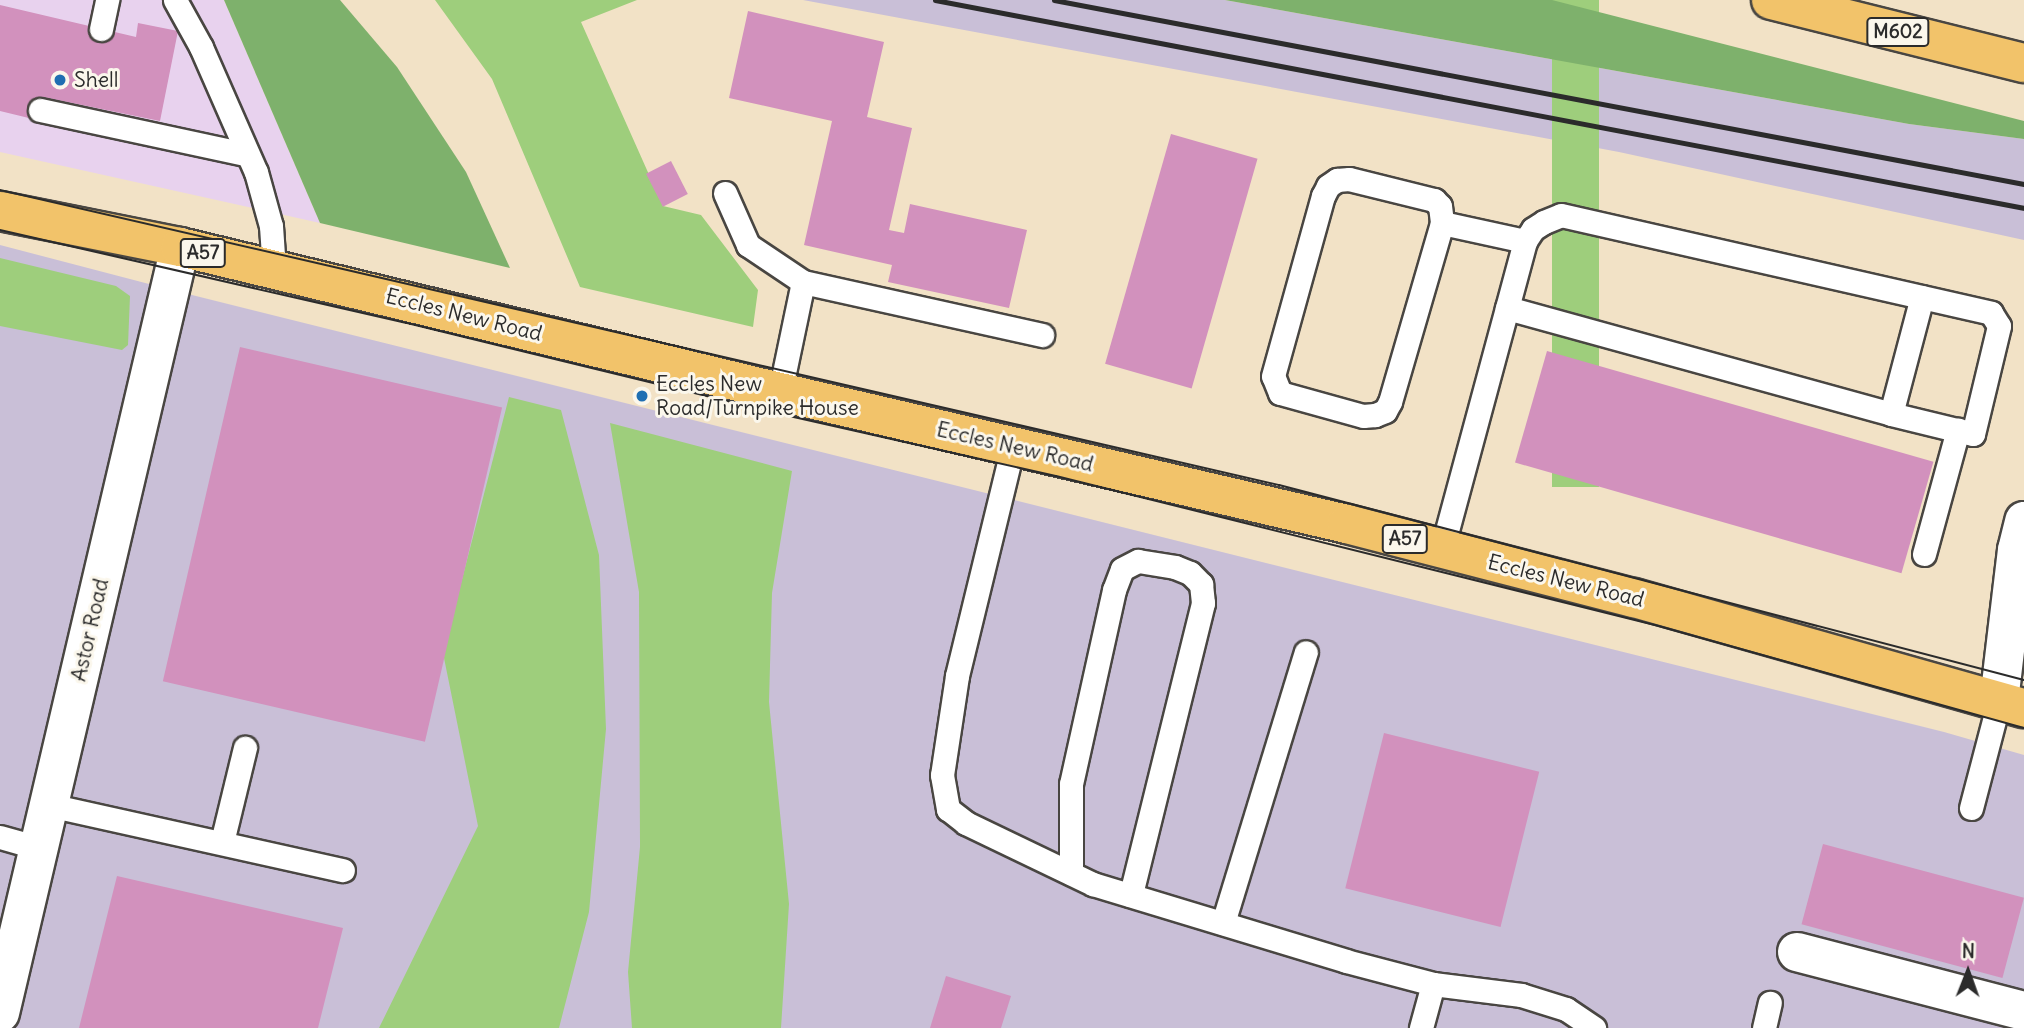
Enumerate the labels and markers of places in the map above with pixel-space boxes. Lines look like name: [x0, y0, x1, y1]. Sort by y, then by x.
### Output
place label: Shell: [74, 67, 119, 93]
marker: Shell: [52, 72, 68, 88]
place label: Eccles New Road/Turnpike House: [656, 371, 859, 421]
marker: Eccles New Road/Turnpike House: [634, 388, 650, 404]

